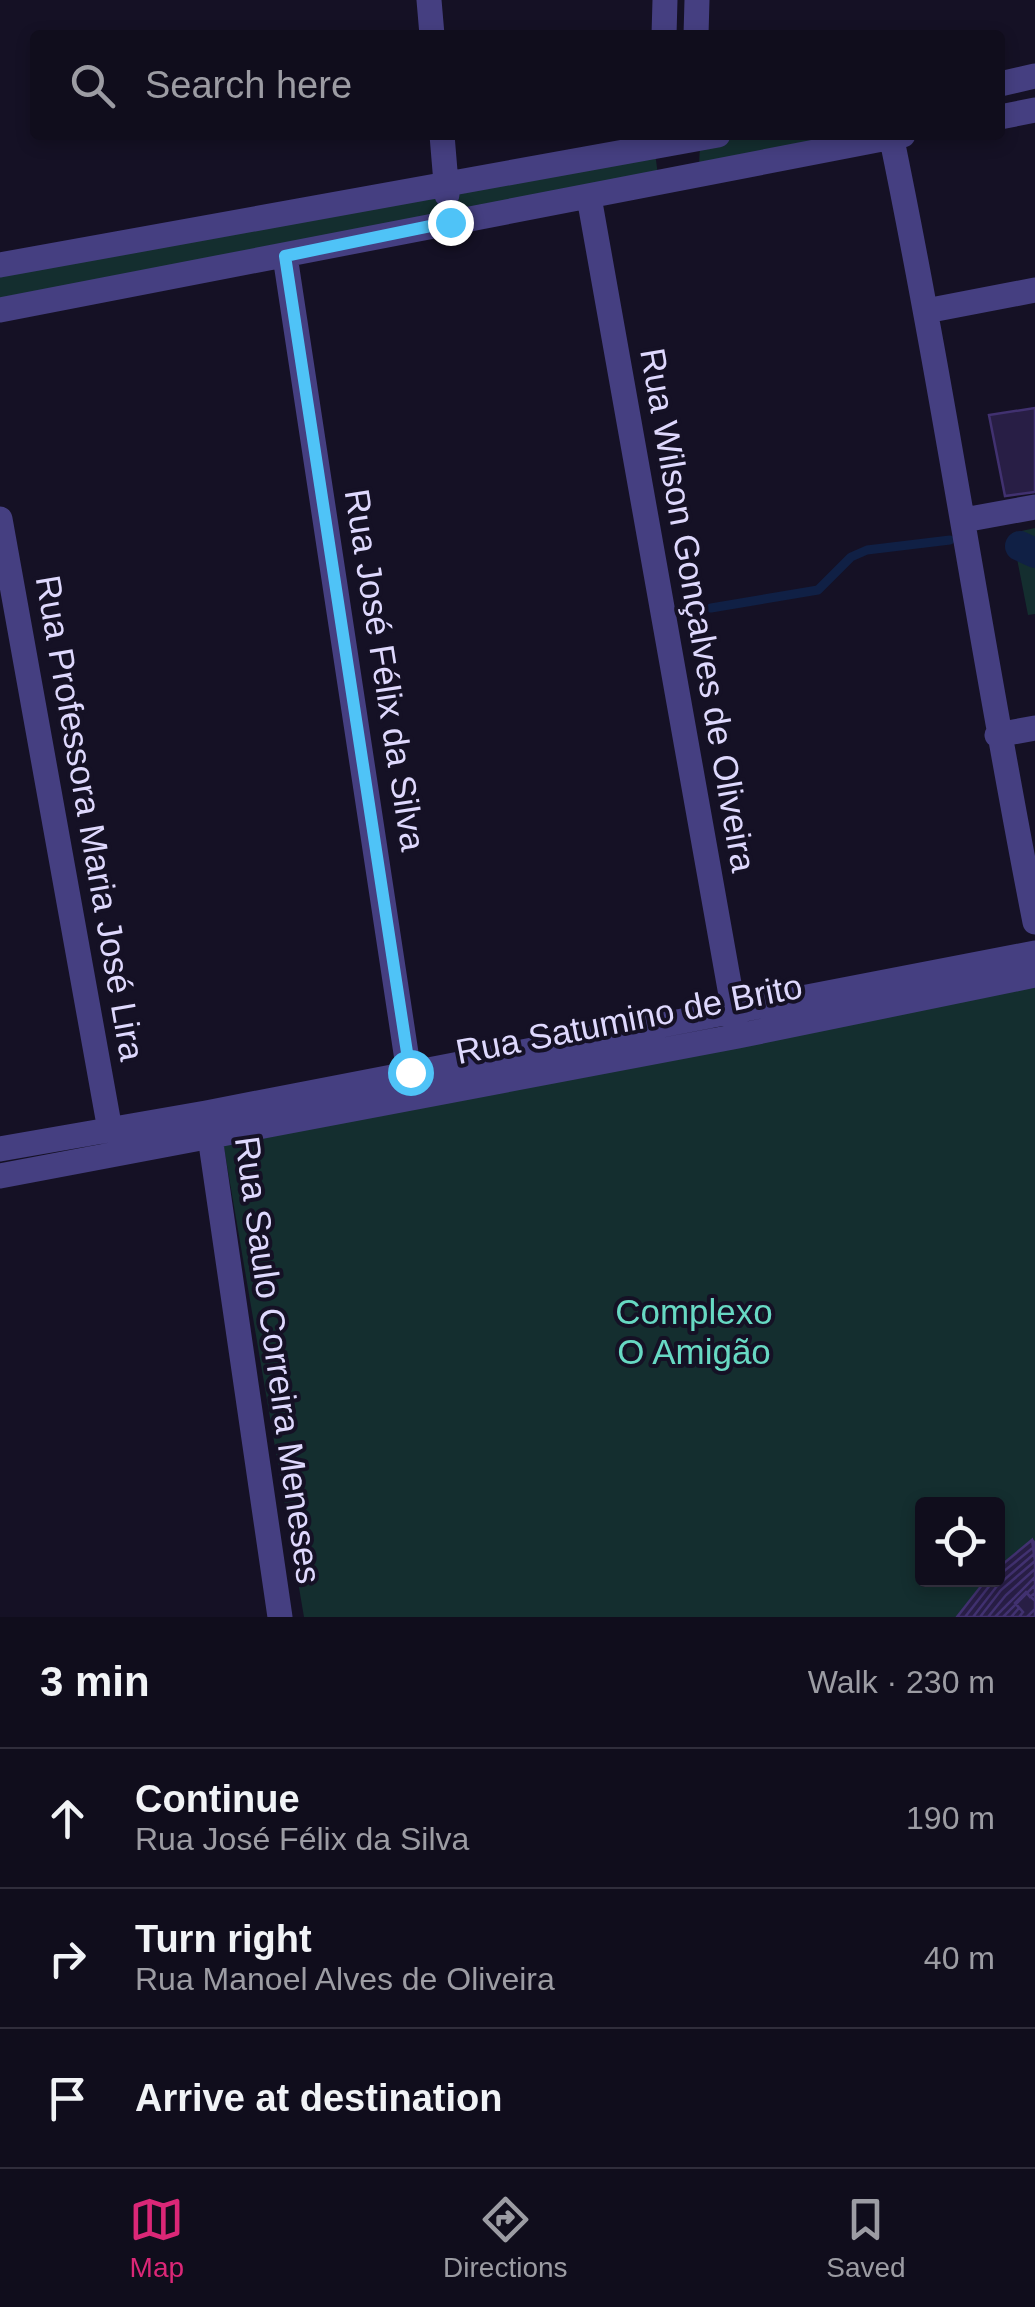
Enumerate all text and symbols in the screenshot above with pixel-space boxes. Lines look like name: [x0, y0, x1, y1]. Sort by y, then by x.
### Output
search box: [30, 30, 1005, 140]
icon: search: [65, 58, 120, 113]
text: Search here: [145, 64, 352, 106]
route end: [428, 200, 474, 246]
street label: Rua Wilson Gonçalves de Oliveira: [633, 345, 764, 875]
street label: Rua José Félix da Silva: [338, 486, 433, 854]
street label: Rua Professora Maria José Lira: [29, 572, 153, 1064]
street label: Rua Satumino de Brito: [452, 966, 805, 1071]
route start: [388, 1050, 434, 1096]
street label: Rua Saulo Correira Meneses: [228, 1134, 329, 1586]
park label: Complexo O Amigão: [615, 1292, 773, 1371]
map controls: [915, 1497, 1005, 1587]
button: locate: [915, 1497, 1005, 1587]
text: 3 min: [40, 1658, 150, 1705]
text: Walk · 230 m: [808, 1664, 995, 1700]
text: Continue: [135, 1778, 300, 1820]
icon: ahead: [40, 1791, 95, 1846]
text: 190 m: [906, 1800, 995, 1836]
text: Rua José Félix da Silva: [135, 1821, 469, 1857]
text: Turn right: [135, 1918, 312, 1960]
icon: right: [40, 1931, 95, 1986]
text: 40 m: [924, 1940, 995, 1976]
text: Rua Manoel Alves de Oliveira: [135, 1961, 555, 1997]
icon: arrive: [40, 2071, 95, 2126]
text: Arrive at destination: [135, 2077, 502, 2119]
tab: Map: [129, 2192, 184, 2284]
tab: Directions: [443, 2192, 568, 2284]
tab: Saved: [826, 2192, 906, 2284]

